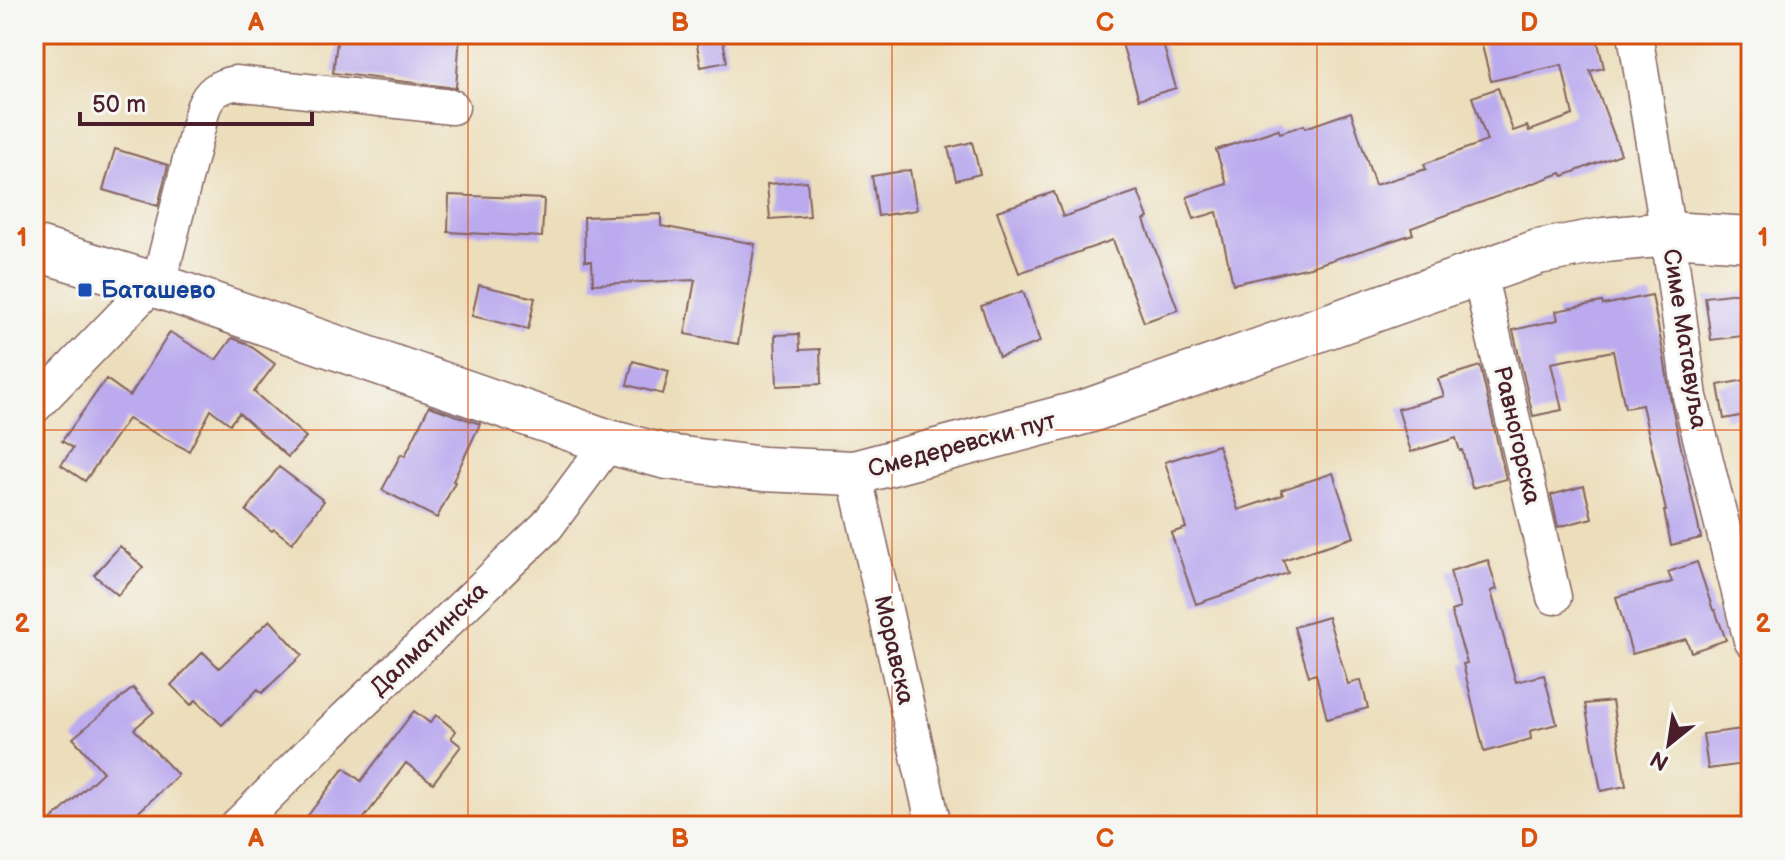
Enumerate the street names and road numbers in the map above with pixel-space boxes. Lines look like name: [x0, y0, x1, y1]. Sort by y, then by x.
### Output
street label: Симе Матавуља: [1656, 247, 1714, 431]
street label: Равногорска: [1487, 363, 1547, 507]
street label: Смедеревски пут: [865, 406, 1059, 484]
street label: Далматинска: [365, 576, 493, 702]
street label: Моравска: [867, 593, 921, 707]

